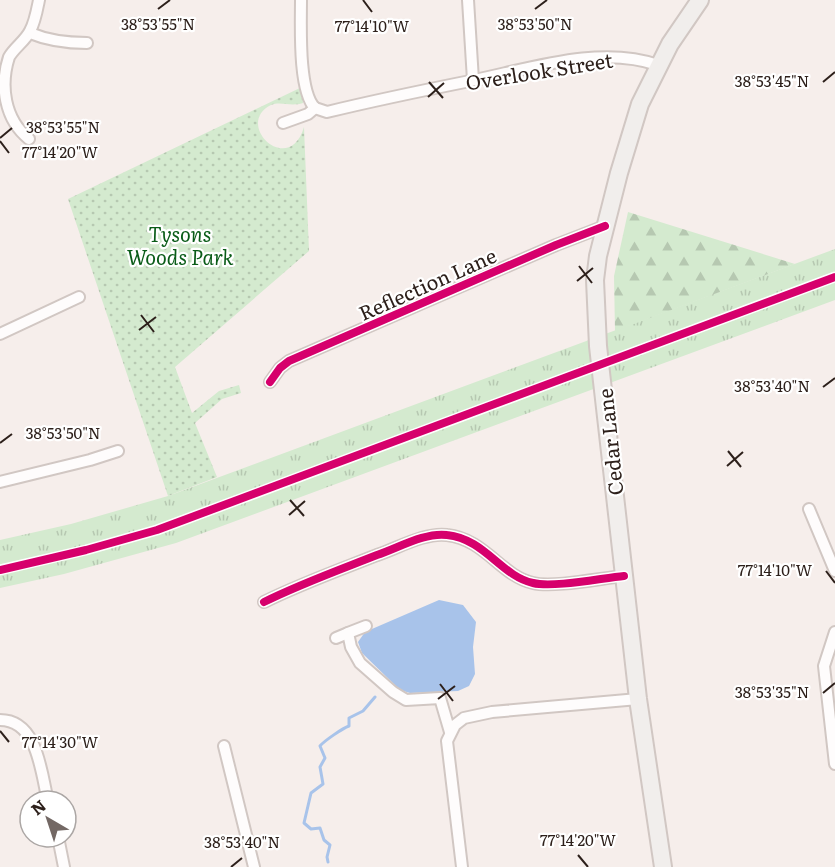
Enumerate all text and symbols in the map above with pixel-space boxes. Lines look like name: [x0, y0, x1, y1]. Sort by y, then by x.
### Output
text: 38°53'55"N: [121, 12, 195, 35]
text: 38°53'50"N: [497, 12, 573, 35]
text: 77°14'10"W: [335, 14, 410, 37]
street label: Overlook Street: [463, 44, 615, 96]
text: 38°53'45"N: [735, 69, 809, 92]
text: 38°53'55"N: [26, 115, 100, 138]
text: 77°14'20"W: [22, 140, 99, 163]
park label: Tysons Woods Park: [127, 218, 233, 271]
street label: Reflection Lane: [353, 239, 501, 327]
text: 38°53'40"N: [734, 374, 810, 397]
street label: Cedar Lane: [588, 387, 630, 497]
text: 38°53'50"N: [25, 421, 101, 444]
text: 77°14'10"W: [738, 558, 813, 581]
text: 38°53'35"N: [735, 680, 809, 703]
text: 77°14'30"W: [22, 730, 99, 753]
north arrow: [18, 789, 78, 849]
text: N: [25, 793, 51, 820]
text: 77°14'20"W: [540, 828, 617, 851]
text: 38°53'40"N: [204, 830, 280, 853]

